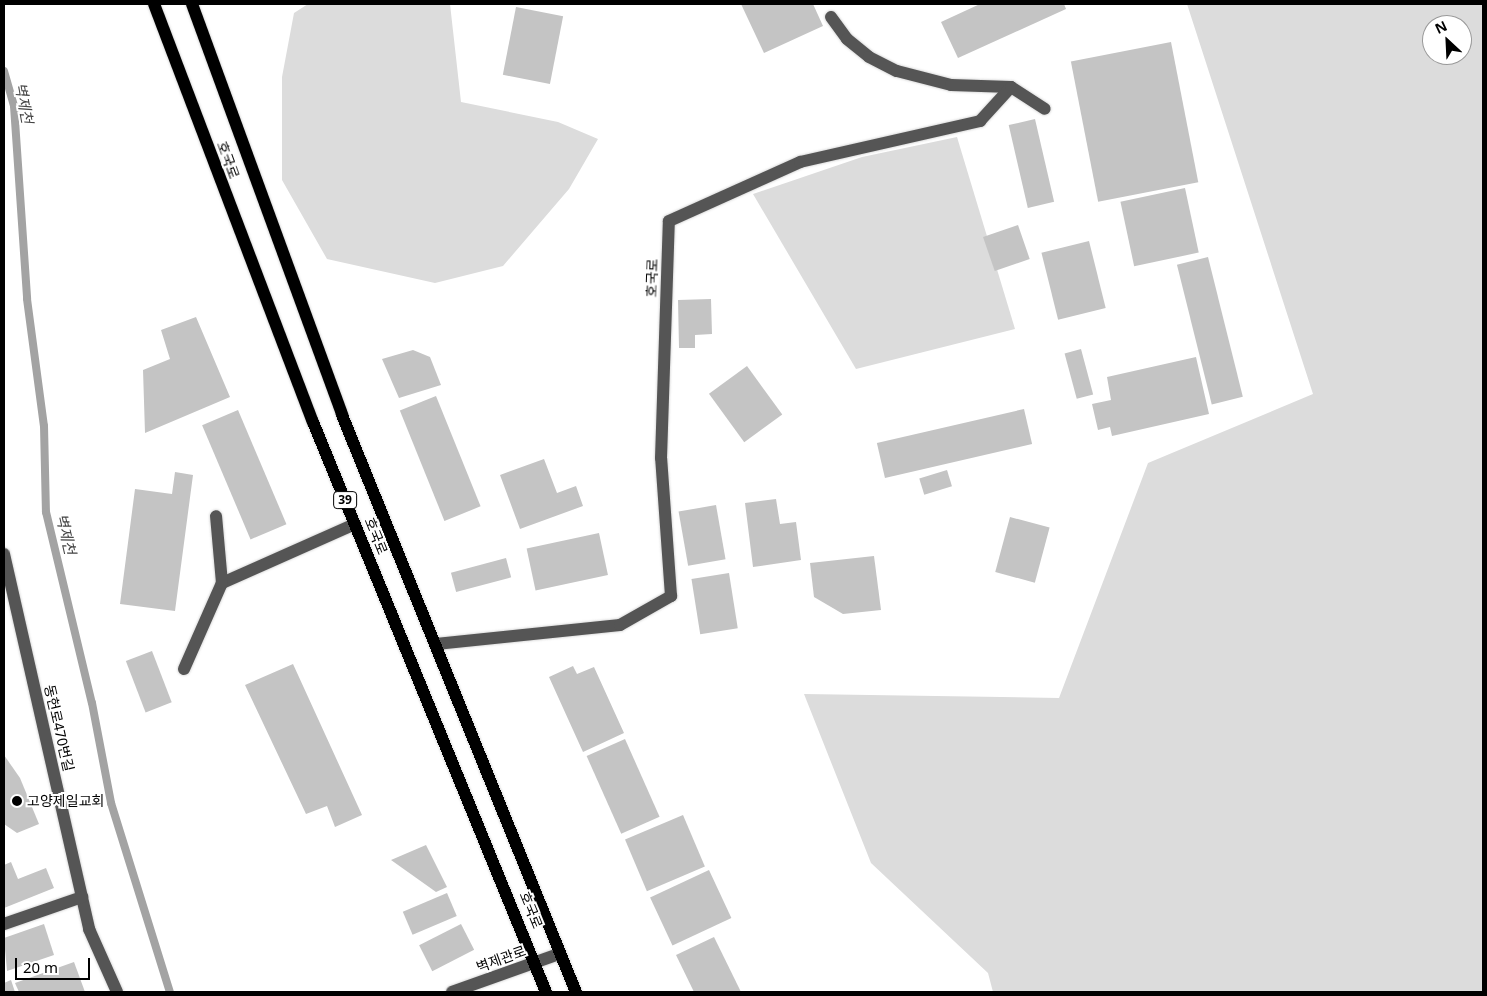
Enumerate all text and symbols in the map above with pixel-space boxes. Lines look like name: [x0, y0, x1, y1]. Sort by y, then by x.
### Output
north arrow: [1422, 15, 1472, 65]
text: N: [1432, 16, 1450, 38]
water label: 벽제천: [12, 81, 36, 125]
street label: 호국로: [213, 139, 243, 181]
street label: 호국로: [643, 258, 661, 298]
road number: 39: [332, 490, 358, 510]
water label: 벽제천: [53, 512, 79, 556]
street label: 호국로: [361, 515, 391, 557]
street label: 동헌로470번길: [41, 683, 77, 773]
place label: 고양제일교회: [27, 793, 104, 809]
marker: 고양제일교회: [11, 795, 23, 807]
street label: 호국로: [516, 889, 546, 931]
street label: 벽제관로: [474, 942, 528, 976]
scale bar: [18, 948, 92, 980]
text: 20 m: [23, 957, 58, 977]

